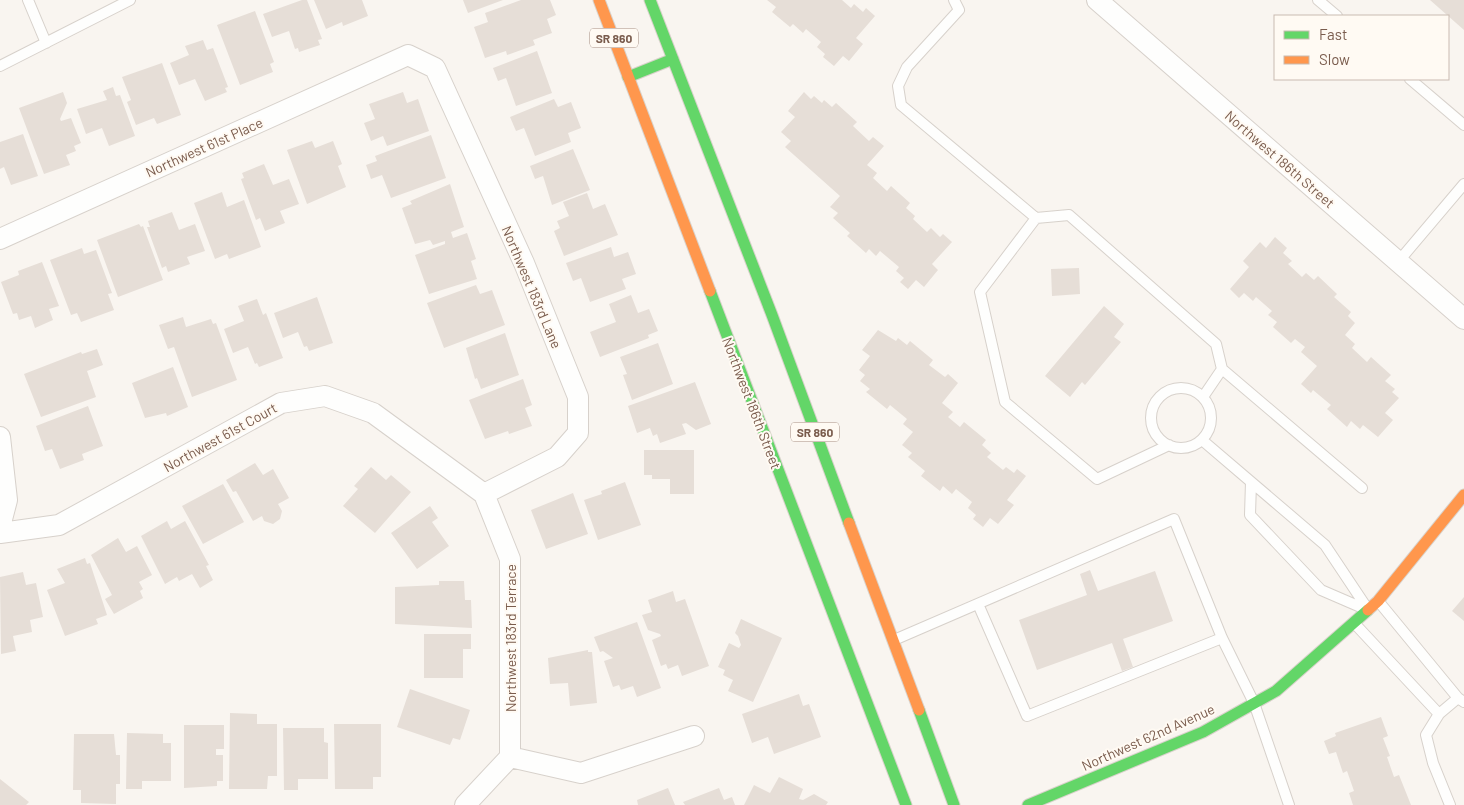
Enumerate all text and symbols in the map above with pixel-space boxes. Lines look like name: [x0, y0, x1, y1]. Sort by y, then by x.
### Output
legend: [1274, 15, 1449, 80]
text: Fast: [1319, 25, 1347, 43]
road number: SR 860: [590, 28, 638, 48]
text: Slow: [1319, 50, 1350, 68]
street label: Northwest 186th Street: [1222, 107, 1338, 211]
street label: Northwest 61st Place: [143, 113, 265, 181]
street label: Northwest 183rd Lane: [498, 223, 566, 351]
street label: Northwest 186th Street: [719, 335, 785, 471]
street label: Northwest 61st Court: [160, 399, 280, 475]
road number: SR 860: [791, 422, 839, 442]
street label: Northwest 183rd Terrace: [502, 564, 519, 712]
street label: Northwest 62nd Avenue: [1079, 700, 1217, 774]

